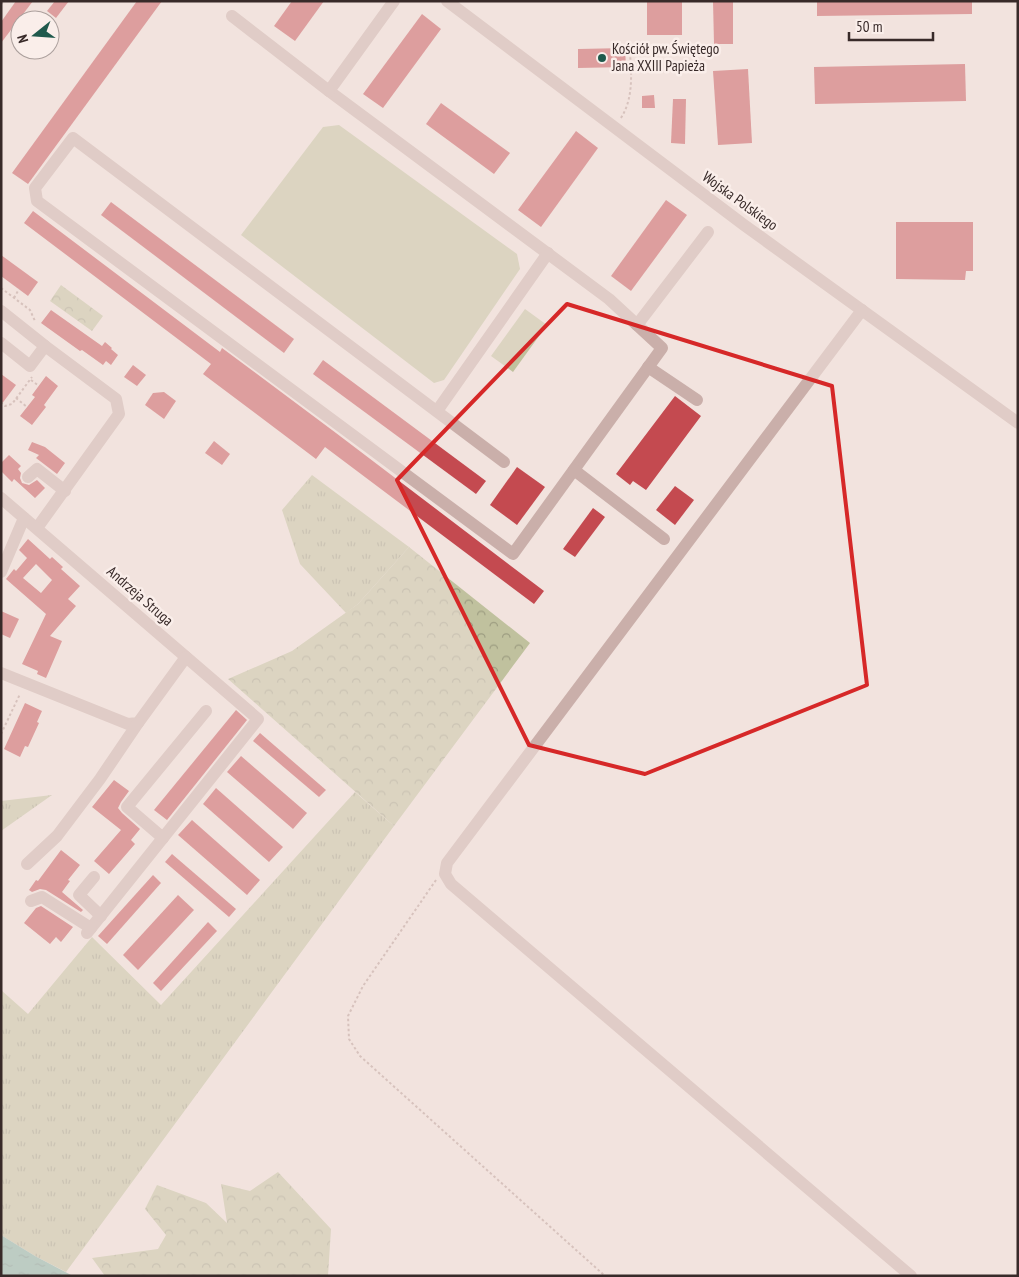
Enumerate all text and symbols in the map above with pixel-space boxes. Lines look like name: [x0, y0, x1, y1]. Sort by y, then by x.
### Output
north arrow: [10, 10, 60, 60]
scale bar: [849, 10, 933, 42]
text: 50 m: [856, 17, 882, 36]
text: N: [13, 33, 32, 45]
place label: Kościół pw. Świętego Jana XXIII Papieża: [611, 39, 719, 75]
marker: Kościół pw. Świętego Jana XXIII Papieża: [596, 52, 608, 64]
street label: Wojska Polskiego: [699, 167, 782, 234]
street label: Andrzeja Struga: [103, 562, 177, 630]

